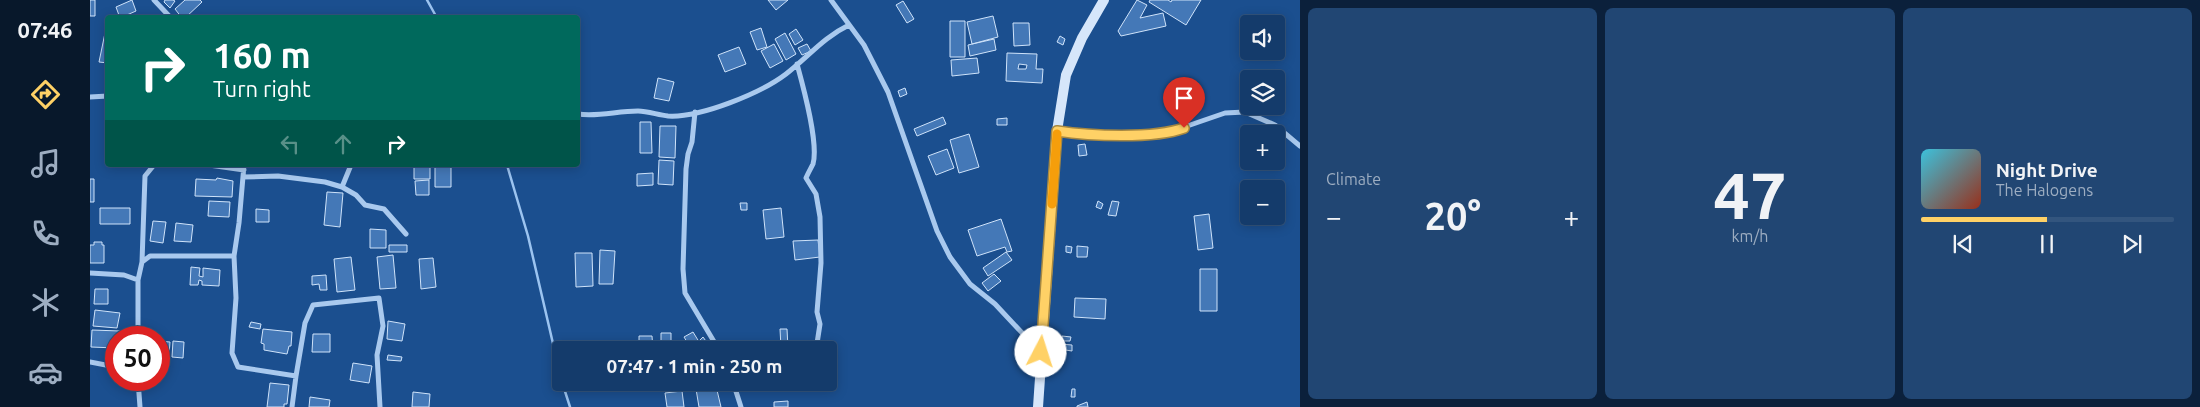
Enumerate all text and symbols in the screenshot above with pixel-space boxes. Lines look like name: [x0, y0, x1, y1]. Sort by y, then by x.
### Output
map controls: [1240, 15, 1285, 225]
button: sound: [1240, 15, 1285, 60]
text: 07:46: [17, 17, 73, 42]
icon: right: [130, 35, 195, 100]
text: 160 m: [213, 35, 311, 75]
button: layers: [1240, 70, 1285, 115]
text: Turn right: [213, 76, 311, 101]
icon: directions: [28, 77, 63, 112]
pin: [1163, 77, 1205, 128]
icon: arrive: [1170, 84, 1198, 112]
button: +: [1240, 125, 1285, 170]
icon: left: [276, 130, 304, 158]
icon: ahead: [329, 130, 357, 158]
icon: right: [382, 130, 410, 158]
icon: music: [28, 146, 63, 181]
text: 47: [1713, 158, 1787, 231]
text: Night Drive: [1996, 159, 2098, 181]
text: Climate: [1326, 170, 1381, 188]
button: −: [1240, 180, 1285, 225]
text: The Halogens: [1996, 181, 2093, 199]
text: 20°: [1425, 195, 1481, 237]
text: −: [1326, 201, 1342, 232]
text: +: [1564, 201, 1579, 232]
icon: phone: [28, 216, 63, 251]
text: km/h: [1732, 227, 1768, 245]
icon: previous: [1949, 230, 1977, 258]
icon: pause: [2033, 230, 2061, 258]
icon: next: [2118, 230, 2146, 258]
icon: climate: [28, 285, 63, 320]
position arrow: [1014, 325, 1066, 377]
speed limit sign: 50: [105, 326, 170, 391]
icon: car: [28, 355, 63, 390]
text: 07:47 · 1 min · 250 m: [607, 355, 782, 377]

